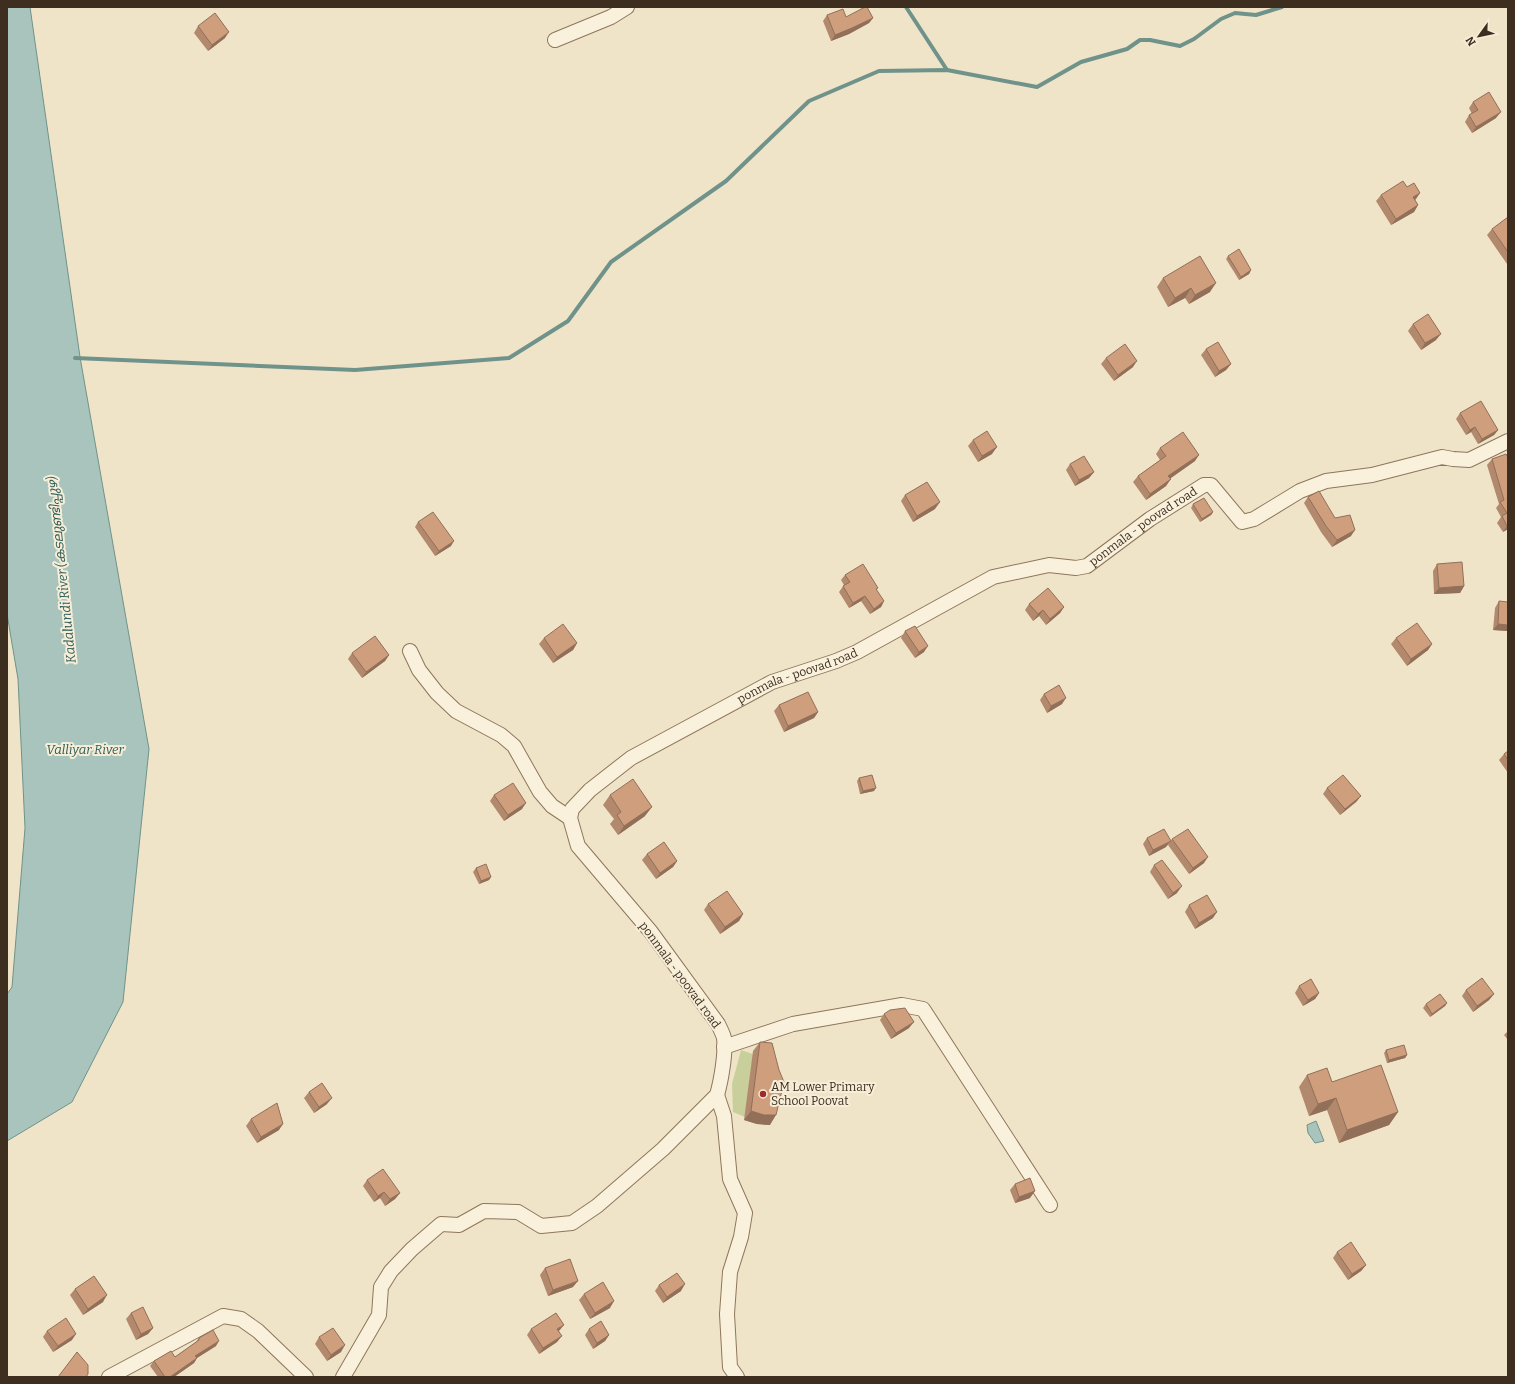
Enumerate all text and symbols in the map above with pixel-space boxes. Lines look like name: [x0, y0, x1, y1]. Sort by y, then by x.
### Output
north arrow: [1459, 16, 1499, 56]
text: N: [1463, 34, 1479, 48]
water label: Kadalundi River (കടലുണ്ടിപ്പുഴ): [44, 476, 81, 664]
street label: ponmala - poovad road: [1086, 484, 1200, 569]
street label: ponmala - poovad road: [735, 646, 860, 706]
water label: Valliyar River: [46, 742, 125, 757]
street label: ponmala - poovad road: [637, 919, 723, 1031]
place label: AM Lower Primary School Poovat: [771, 1080, 875, 1108]
marker: AM Lower Primary School Poovat: [758, 1089, 768, 1099]

